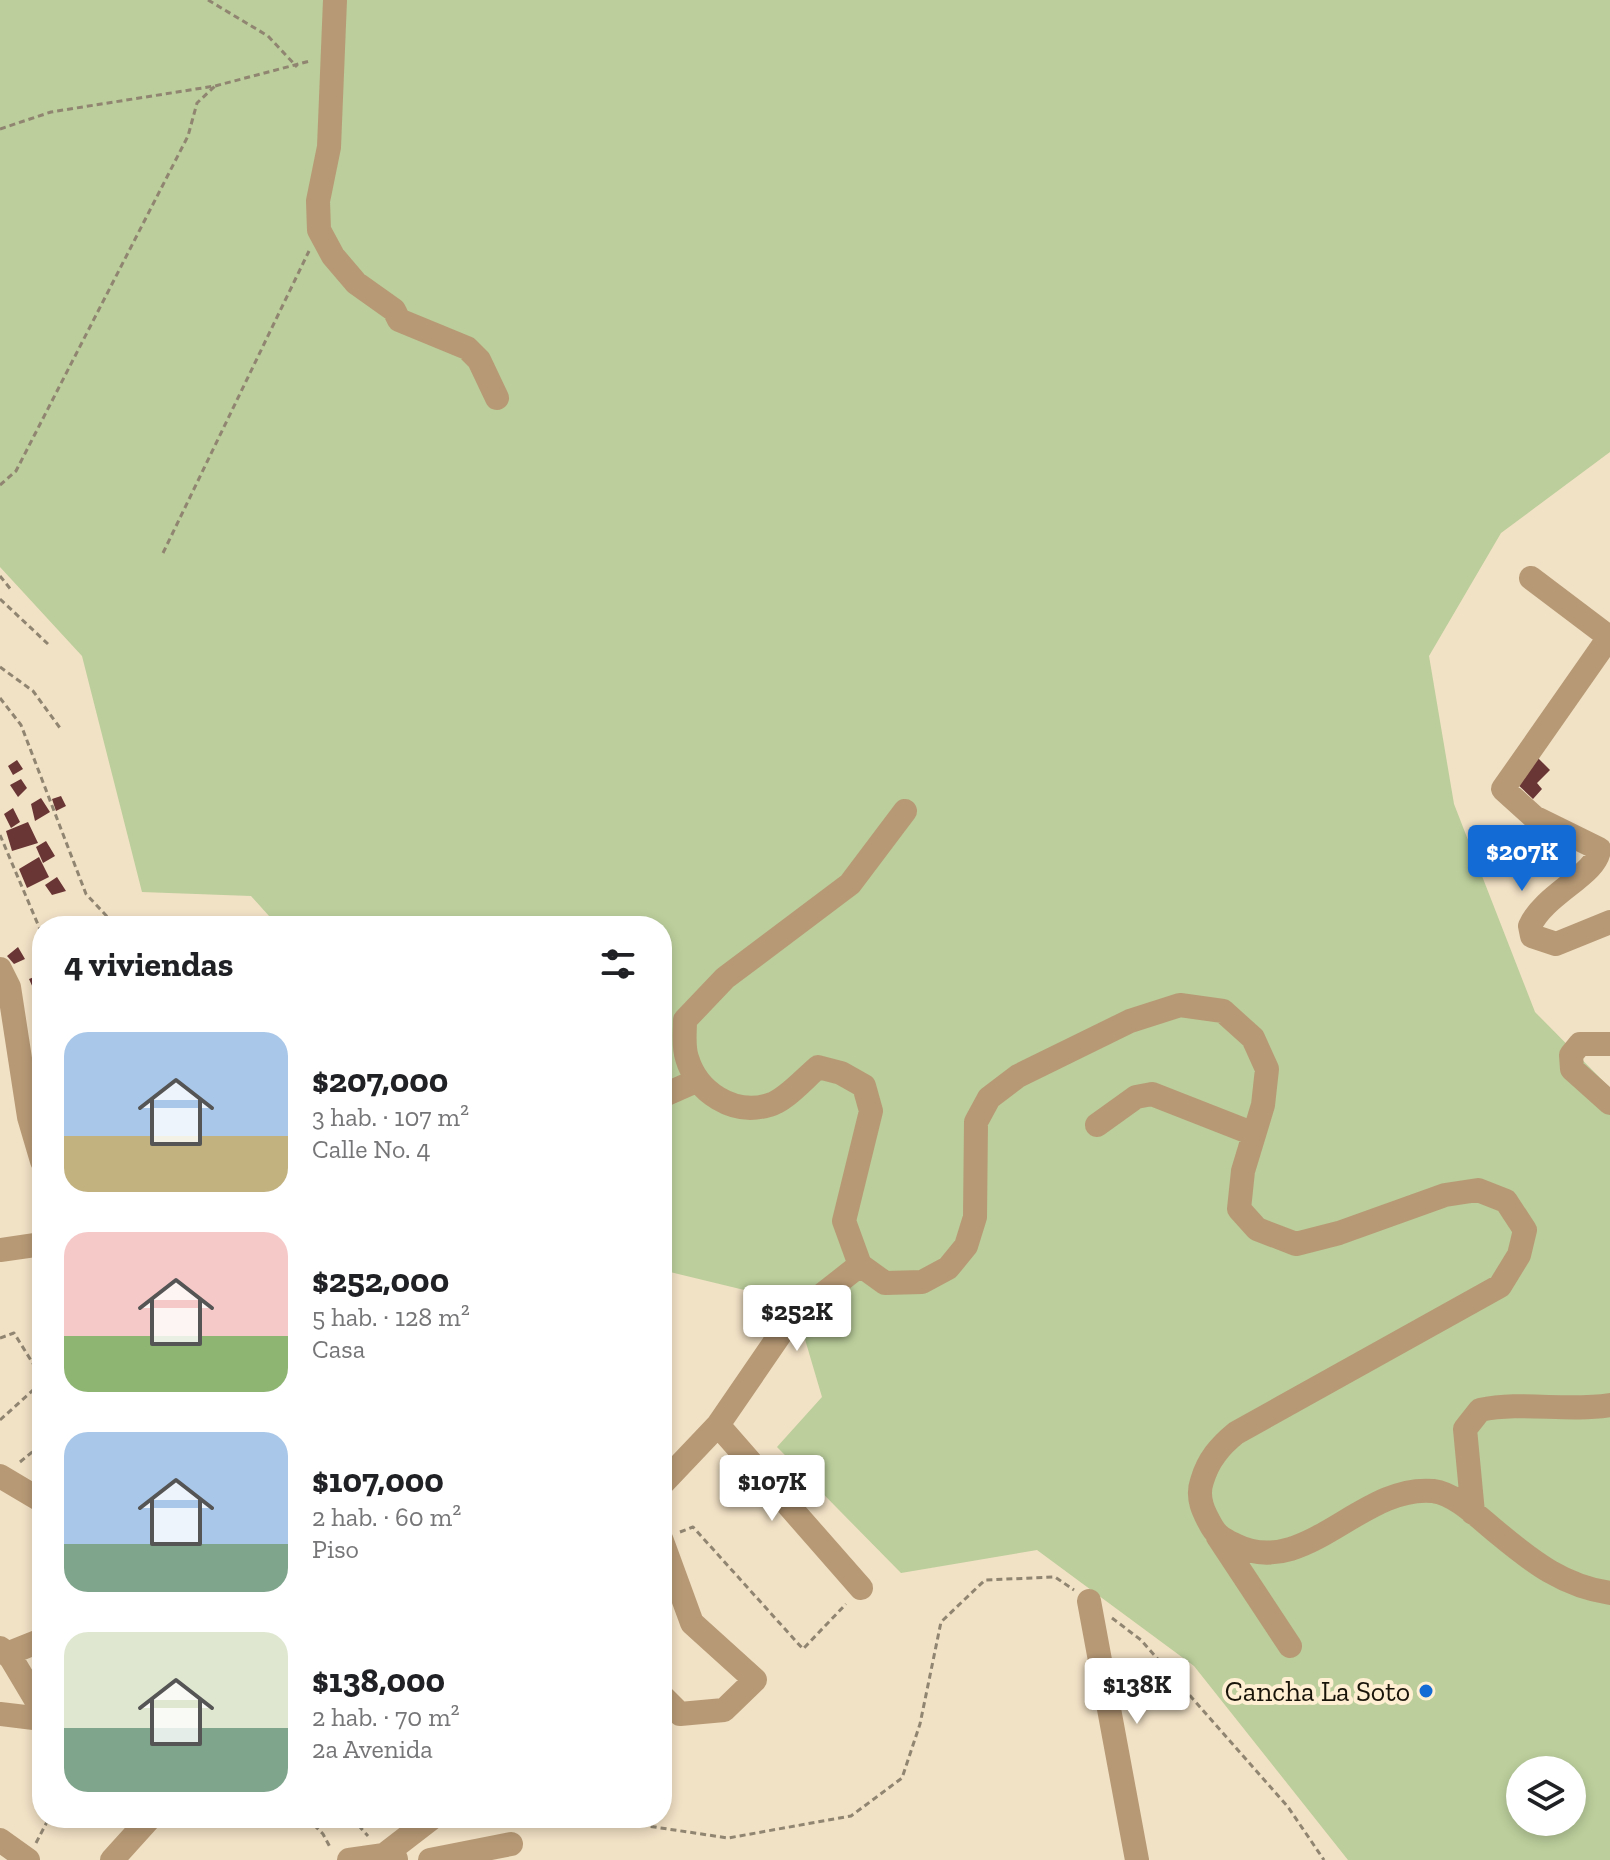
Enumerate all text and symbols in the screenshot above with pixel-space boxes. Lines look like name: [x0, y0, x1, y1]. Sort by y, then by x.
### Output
pin: $207K: [1466, 825, 1578, 893]
text: $207K: [1486, 835, 1558, 867]
icon: filters: [596, 942, 640, 986]
text: 4 viviendas: [64, 944, 233, 985]
text: $207,000: [312, 1060, 448, 1101]
icon: home: [128, 1064, 224, 1160]
text: 3 hab. · 107 m²: [312, 1101, 469, 1133]
text: Calle No. 4: [312, 1133, 430, 1165]
text: $252,000: [312, 1260, 449, 1301]
icon: home: [128, 1264, 224, 1360]
pin: $252K: [741, 1285, 853, 1353]
text: $252K: [761, 1295, 833, 1327]
text: 5 hab. · 128 m²: [312, 1301, 470, 1333]
text: Casa: [312, 1333, 365, 1365]
pin: $107K: [716, 1455, 828, 1523]
text: $107,000: [312, 1460, 444, 1501]
icon: home: [128, 1464, 224, 1560]
text: $107K: [738, 1465, 806, 1497]
text: 2 hab. · 60 m²: [312, 1501, 461, 1533]
text: Piso: [312, 1533, 359, 1565]
pin: $138K: [1081, 1658, 1193, 1726]
text: $138,000: [312, 1660, 445, 1701]
icon: home: [128, 1664, 224, 1760]
text: $138K: [1103, 1668, 1171, 1700]
place label: Cancha La Soto: [1225, 1675, 1410, 1708]
marker: Cancha La Soto: [1417, 1682, 1435, 1700]
text: 2 hab. · 70 m²: [312, 1701, 460, 1733]
text: 2a Avenida: [312, 1733, 433, 1765]
map controls: [1506, 1756, 1586, 1836]
button: layers: [1506, 1756, 1586, 1836]

